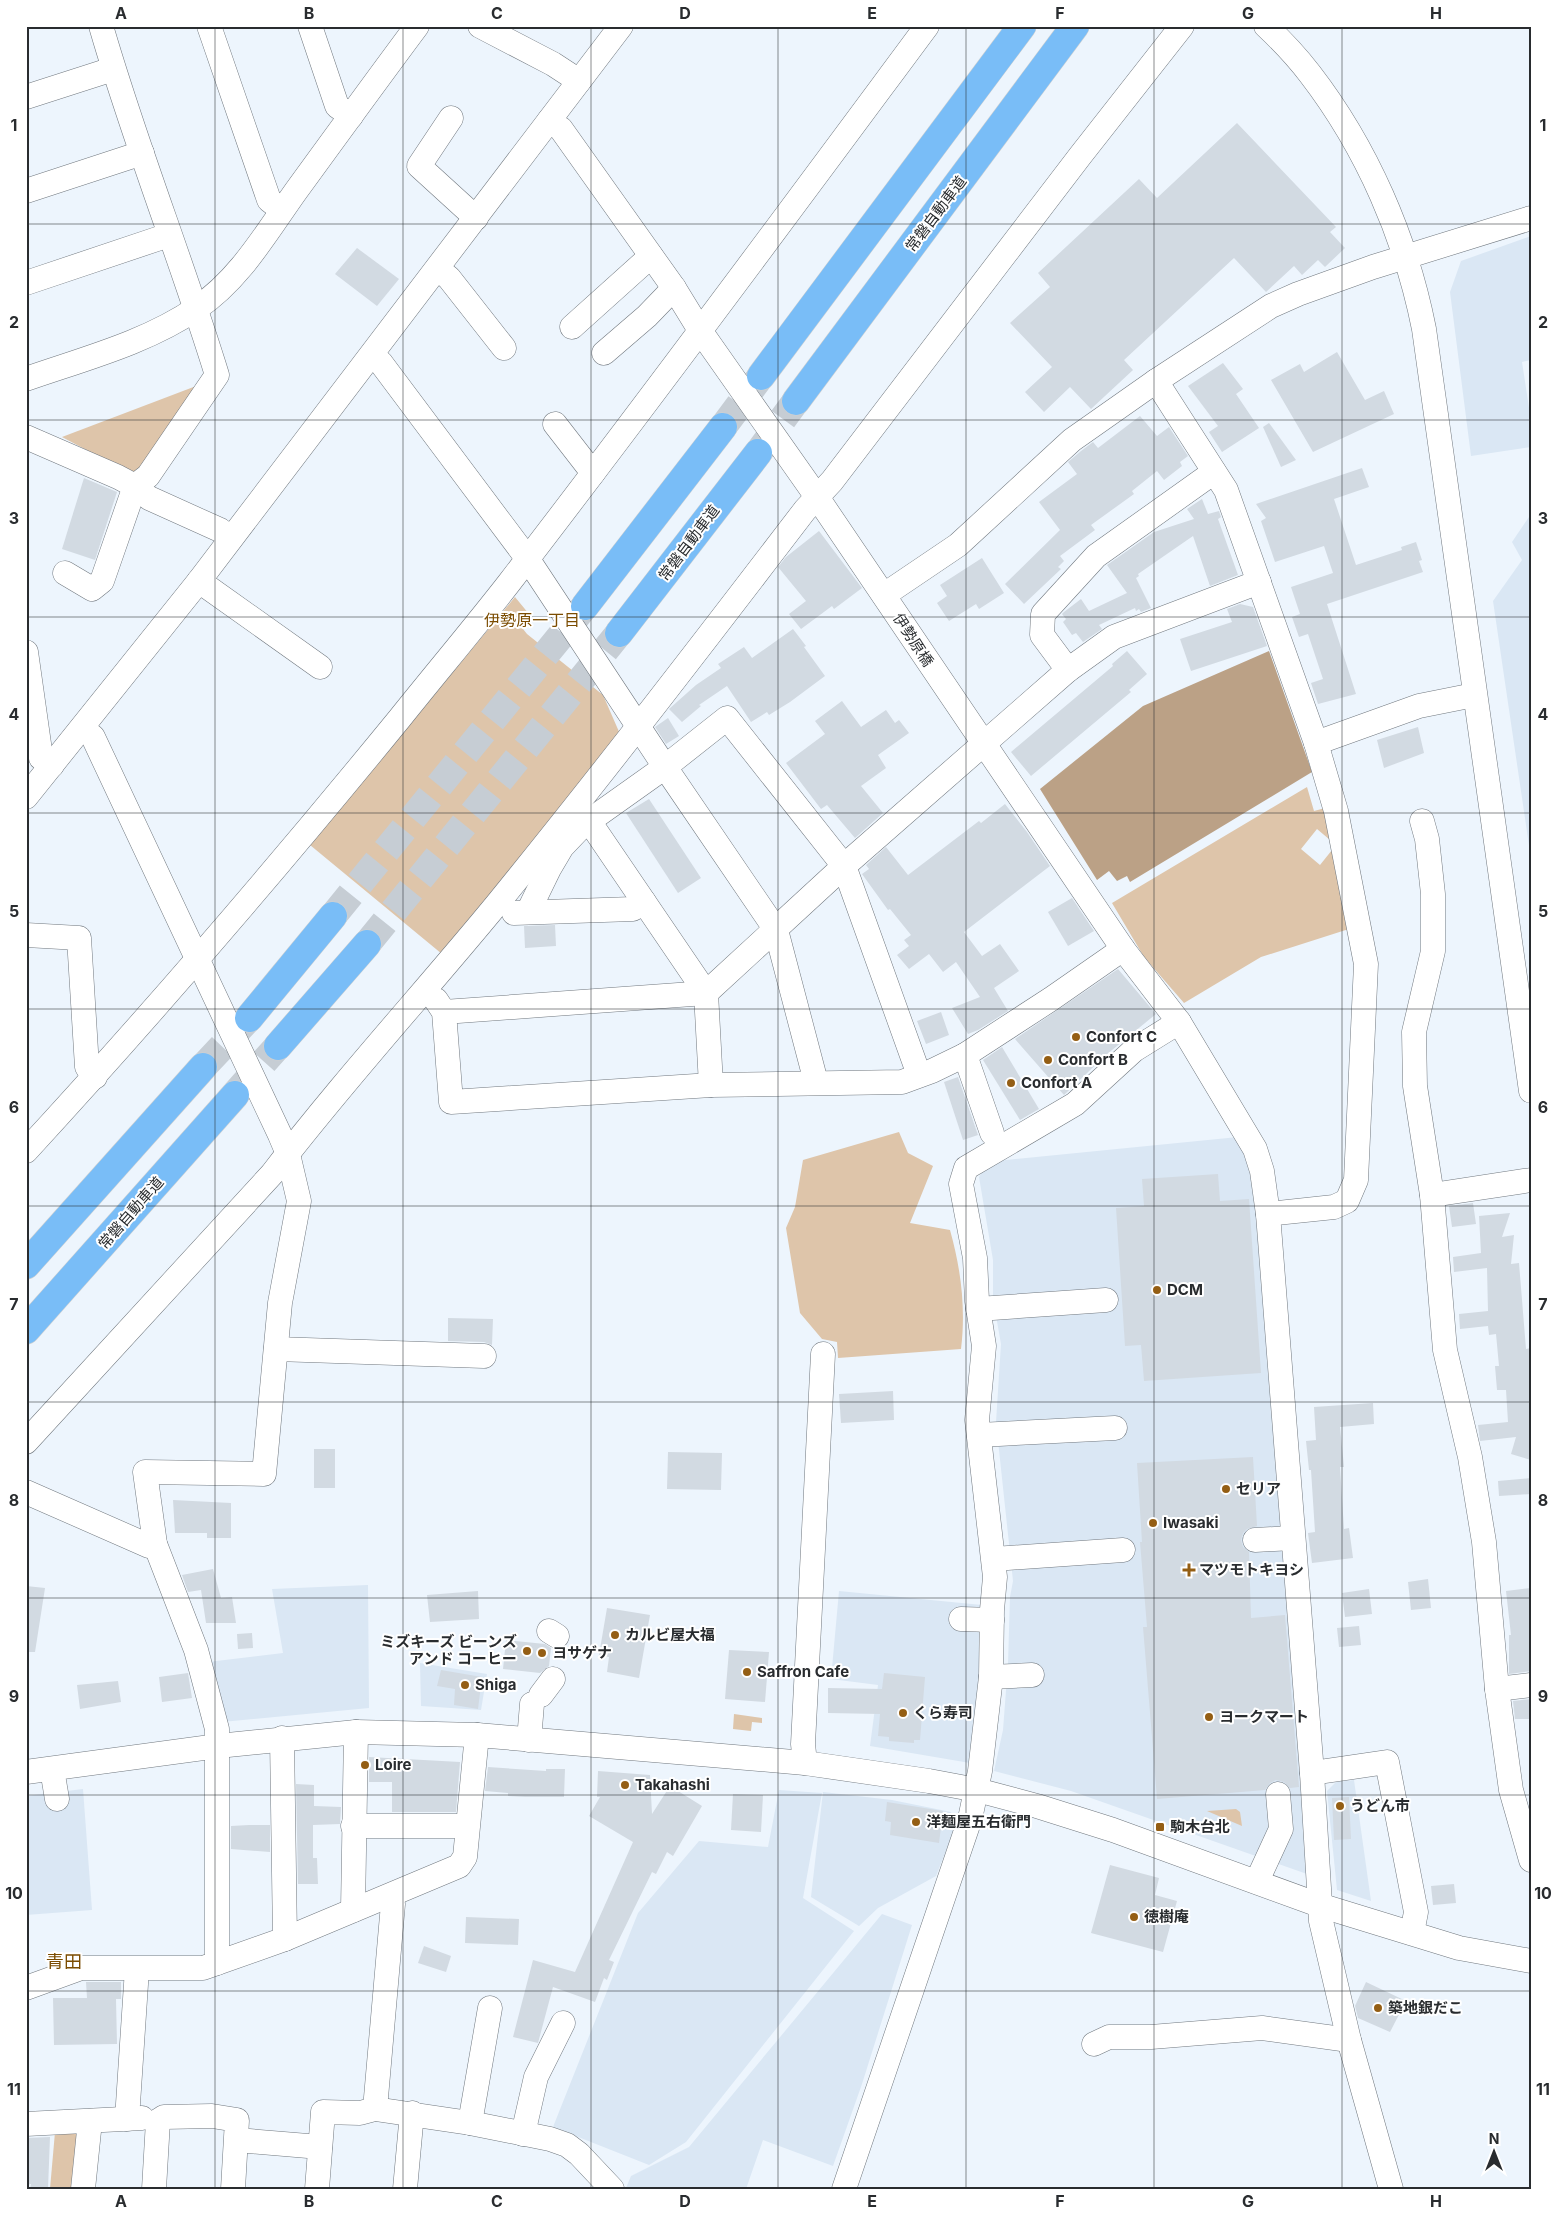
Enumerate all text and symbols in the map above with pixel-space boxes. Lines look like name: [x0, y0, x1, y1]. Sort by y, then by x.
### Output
text: A: [115, 3, 127, 23]
text: B: [304, 3, 314, 23]
text: C: [491, 3, 503, 23]
text: D: [679, 3, 691, 23]
text: E: [867, 3, 877, 23]
text: F: [1055, 3, 1065, 23]
text: G: [1242, 3, 1254, 23]
text: H: [1430, 3, 1442, 23]
text: 1: [11, 115, 17, 135]
text: 1: [1540, 115, 1546, 135]
street label: 常磐自動車道: [901, 172, 970, 255]
text: 2: [9, 312, 19, 332]
text: 2: [1538, 312, 1548, 332]
street label: 常磐自動車道: [654, 501, 723, 584]
text: 3: [9, 508, 19, 528]
text: 3: [1538, 508, 1548, 528]
street label: 伊勢原橋: [889, 609, 938, 670]
district label: 伊勢原一丁目: [484, 610, 580, 630]
text: 4: [9, 704, 20, 724]
text: 4: [1538, 704, 1549, 724]
text: 5: [9, 901, 19, 921]
text: 5: [1538, 901, 1548, 921]
place label: Confort C: [1086, 1027, 1157, 1046]
marker: Confort C: [1070, 1031, 1082, 1043]
place label: Confort B: [1058, 1050, 1128, 1069]
marker: Confort B: [1042, 1054, 1054, 1066]
place label: Confort A: [1021, 1073, 1092, 1092]
marker: Confort A: [1005, 1077, 1017, 1089]
text: 6: [9, 1097, 19, 1117]
text: 6: [1538, 1097, 1548, 1117]
street label: 常磐自動車道: [94, 1172, 167, 1253]
place label: DCM: [1167, 1280, 1203, 1299]
marker: DCM: [1151, 1284, 1163, 1296]
text: 7: [9, 1294, 19, 1314]
text: 7: [1538, 1294, 1548, 1314]
place label: セリア: [1236, 1479, 1281, 1498]
marker: セリア: [1220, 1483, 1232, 1495]
text: 8: [9, 1490, 19, 1510]
text: 8: [1538, 1490, 1548, 1510]
place label: Iwasaki: [1163, 1513, 1219, 1532]
marker: Iwasaki: [1147, 1517, 1159, 1529]
place label: マツモトキヨシ: [1199, 1560, 1304, 1579]
marker: マツモトキヨシ: [1183, 1564, 1195, 1576]
place label: カルビ屋大福: [625, 1625, 715, 1644]
marker: カルビ屋大福: [609, 1629, 621, 1641]
place label: ミズキーズ ビーンズ アンド コーヒー: [380, 1632, 517, 1668]
place label: ヨサゲナ: [552, 1643, 612, 1662]
marker: ミズキーズ ビーンズ アンド コーヒー: [521, 1645, 533, 1657]
marker: ヨサゲナ: [536, 1647, 548, 1659]
place label: Saffron Cafe: [757, 1662, 849, 1681]
marker: Saffron Cafe: [741, 1666, 753, 1678]
place label: Shiga: [475, 1675, 516, 1694]
marker: Shiga: [459, 1679, 471, 1691]
text: 9: [9, 1686, 19, 1706]
text: 9: [1538, 1686, 1548, 1706]
place label: くら寿司: [913, 1703, 973, 1722]
marker: くら寿司: [897, 1707, 909, 1719]
place label: ヨークマート: [1219, 1707, 1309, 1726]
marker: ヨークマート: [1203, 1711, 1215, 1723]
place label: Loire: [375, 1755, 411, 1774]
marker: Loire: [359, 1759, 371, 1771]
place label: Takahashi: [635, 1775, 710, 1794]
marker: Takahashi: [619, 1779, 631, 1791]
place label: うどん市: [1350, 1796, 1410, 1815]
marker: うどん市: [1334, 1800, 1346, 1812]
place label: 洋麺屋五右衛門: [926, 1812, 1031, 1831]
marker: 洋麺屋五右衛門: [910, 1816, 922, 1828]
place label: 駒木台北: [1170, 1817, 1230, 1836]
marker: 駒木台北: [1154, 1821, 1166, 1833]
text: 10: [5, 1883, 23, 1903]
text: 10: [1534, 1883, 1552, 1903]
place label: 徳樹庵: [1144, 1907, 1189, 1926]
marker: 徳樹庵: [1128, 1911, 1140, 1923]
district label: 青田: [46, 1951, 82, 1972]
place label: 築地銀だこ: [1388, 1998, 1463, 2017]
marker: 築地銀だこ: [1372, 2002, 1384, 2014]
text: 11: [7, 2079, 21, 2099]
text: 11: [1536, 2079, 1550, 2099]
north arrow: [1470, 2128, 1520, 2178]
text: N: [1489, 2130, 1499, 2147]
text: A: [115, 2191, 127, 2211]
text: B: [304, 2191, 314, 2211]
text: C: [491, 2191, 503, 2211]
text: D: [679, 2191, 691, 2211]
text: E: [867, 2191, 877, 2211]
text: F: [1055, 2191, 1065, 2211]
text: G: [1242, 2191, 1254, 2211]
text: H: [1430, 2191, 1442, 2211]

